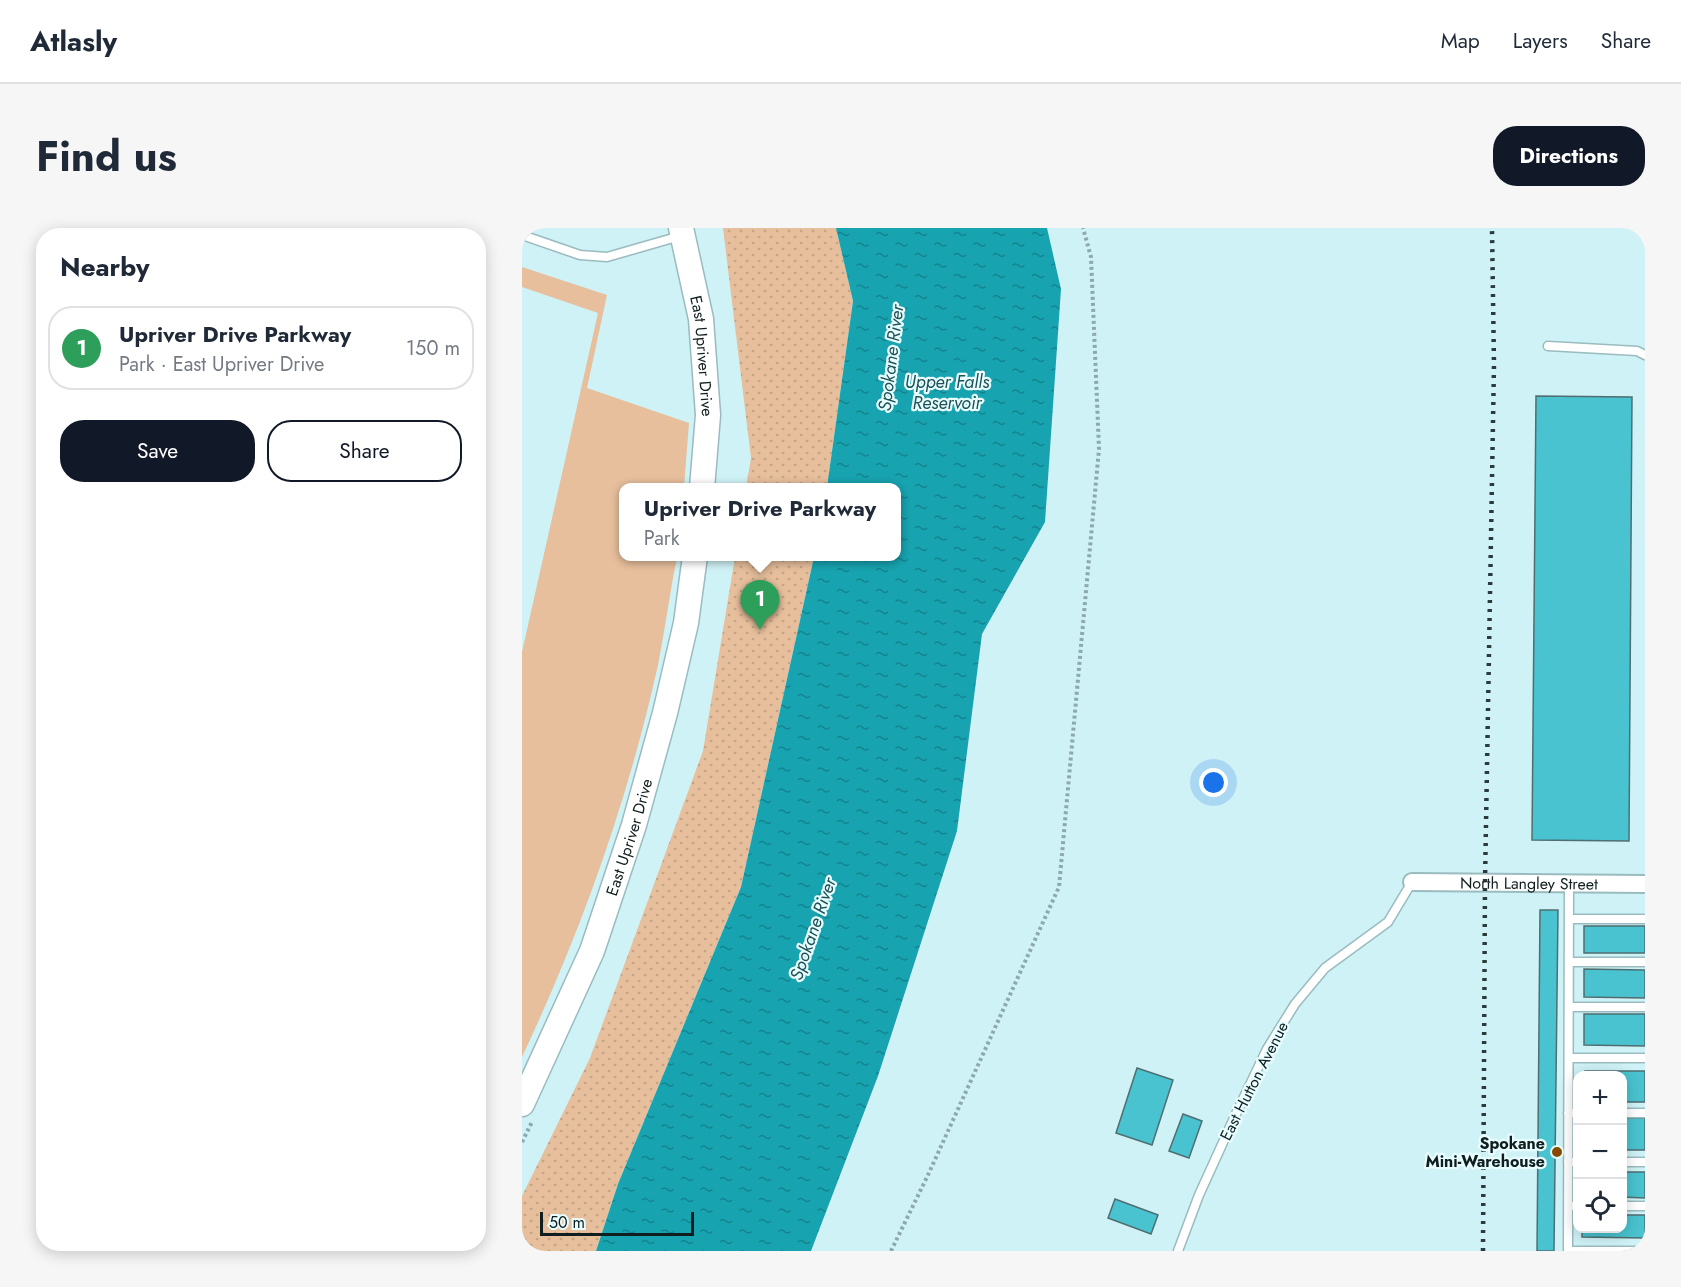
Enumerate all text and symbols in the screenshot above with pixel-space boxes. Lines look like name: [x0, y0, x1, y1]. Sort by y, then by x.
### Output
text: Atlasly: [30, 21, 117, 62]
text: Map: [1441, 26, 1480, 56]
text: Layers: [1513, 26, 1568, 56]
text: Share: [1601, 26, 1651, 56]
text: Find us: [36, 126, 177, 187]
button: Directions: [1493, 126, 1645, 186]
text: Nearby: [60, 248, 149, 286]
street label: East Upriver Drive: [685, 293, 720, 417]
water label: Spokane River: [872, 302, 911, 413]
text: Upriver Drive Parkway: [119, 318, 351, 350]
text: 1: [76, 334, 87, 363]
text: 150 m: [406, 334, 460, 363]
text: Park · East Upriver Drive: [119, 350, 324, 379]
water label: Upper Falls Reservoir: [905, 369, 990, 416]
button: Save: [60, 420, 255, 482]
button: Share: [267, 420, 462, 482]
popup: [619, 483, 901, 561]
text: Upriver Drive Parkway: [644, 492, 876, 524]
text: Park: [644, 524, 680, 553]
pin: 1: [740, 580, 780, 630]
your location: [1199, 768, 1228, 797]
street label: East Upriver Drive: [600, 776, 658, 899]
street label: North Langley Street: [1460, 871, 1598, 895]
water label: Spokane River: [783, 873, 843, 984]
street label: East Hutton Avenue: [1214, 1017, 1294, 1145]
map controls: [1573, 1071, 1627, 1233]
button: +: [1573, 1071, 1627, 1125]
button: −: [1573, 1125, 1627, 1179]
place label: Spokane Mini-Warehouse: [1425, 1132, 1545, 1173]
marker: Spokane Mini-Warehouse: [1550, 1145, 1564, 1159]
button: locate: [1573, 1179, 1627, 1233]
scale bar: [540, 1209, 694, 1236]
text: 50 m: [549, 1211, 585, 1234]

